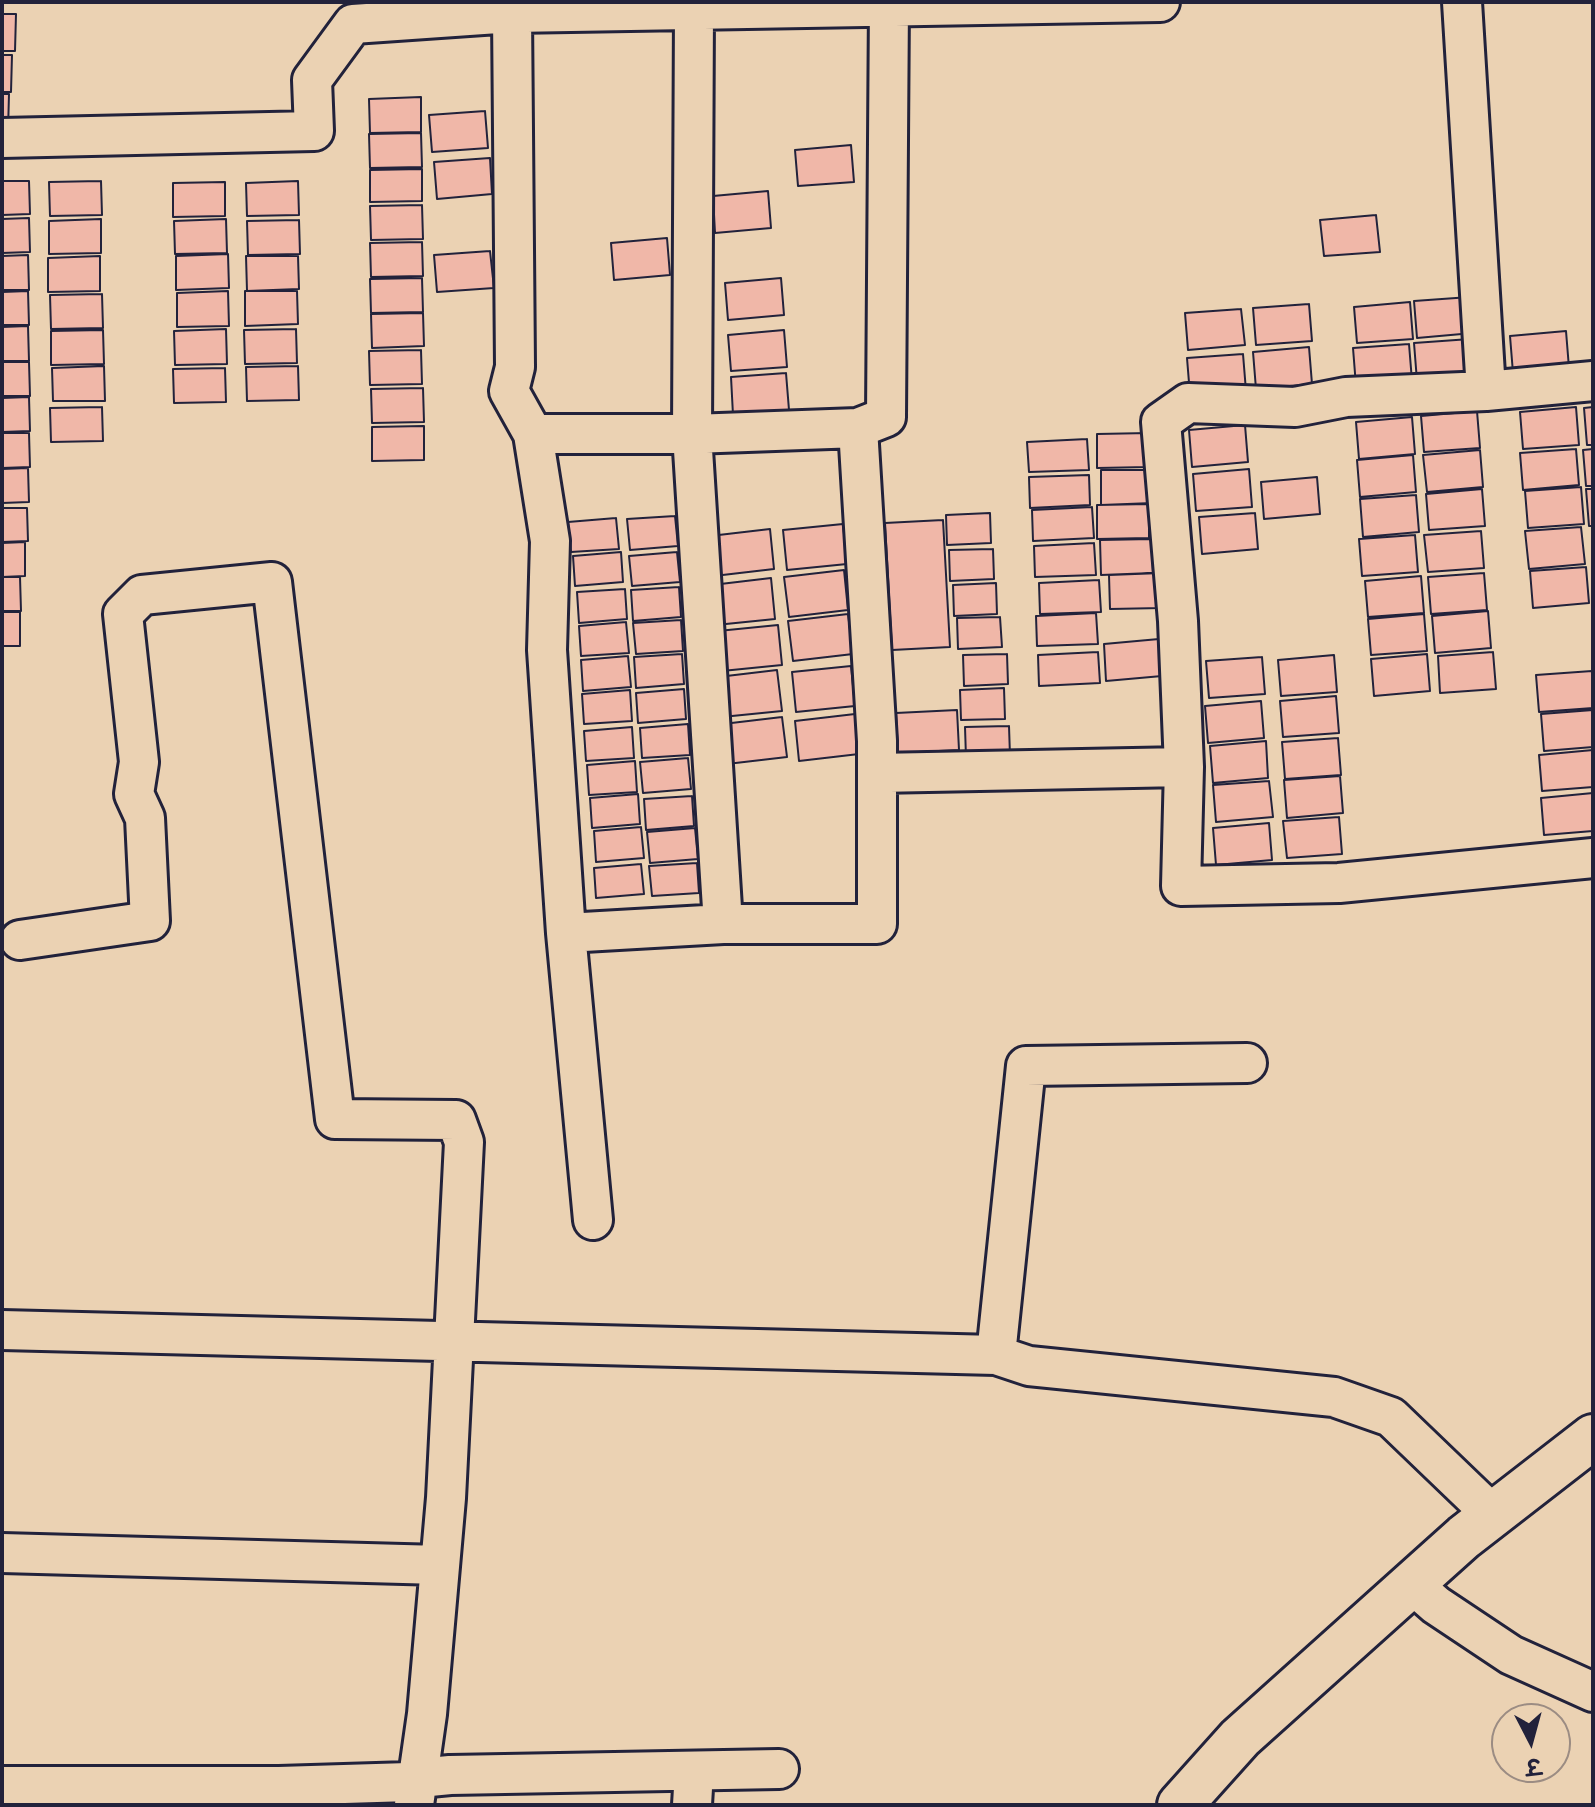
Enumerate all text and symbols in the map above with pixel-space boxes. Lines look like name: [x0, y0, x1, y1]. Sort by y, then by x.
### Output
north arrow: [1491, 1703, 1571, 1783]
text: उ: [1525, 1751, 1542, 1780]

